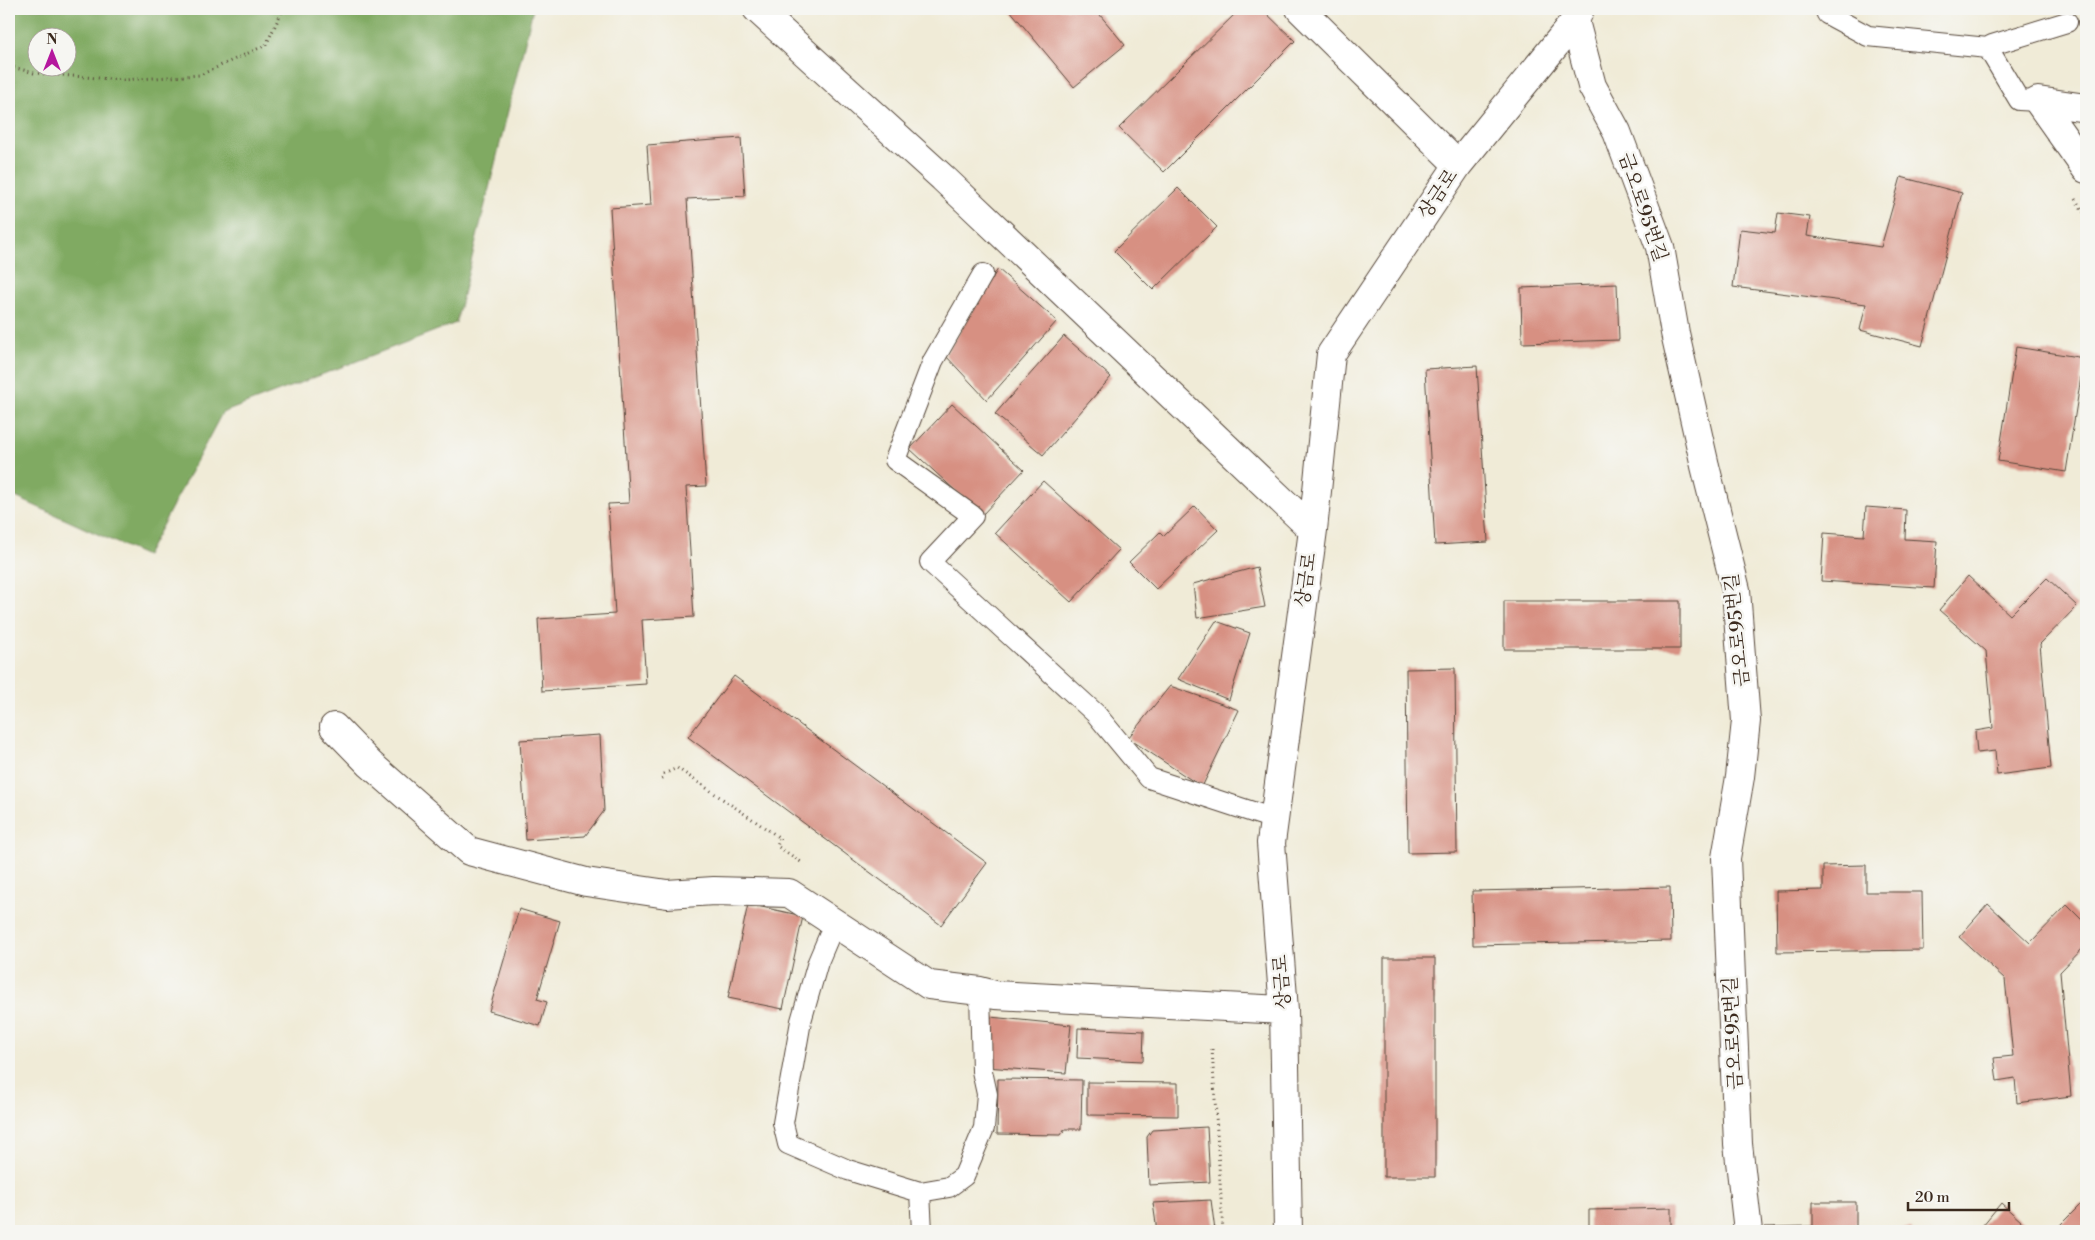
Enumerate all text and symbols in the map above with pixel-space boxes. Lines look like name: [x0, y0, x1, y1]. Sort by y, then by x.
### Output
north arrow: [28, 28, 78, 78]
text: N: [46, 31, 58, 49]
street label: 금오로95번길: [1613, 149, 1673, 265]
street label: 상금로: [1413, 164, 1463, 224]
street label: 상금로: [1290, 551, 1322, 609]
street label: 금오로95번길: [1719, 572, 1755, 688]
street label: 상금로: [1268, 954, 1296, 1010]
street label: 금오로95번길: [1718, 976, 1748, 1090]
scale bar: [1908, 1180, 2009, 1212]
text: 20 m: [1915, 1188, 1950, 1207]

